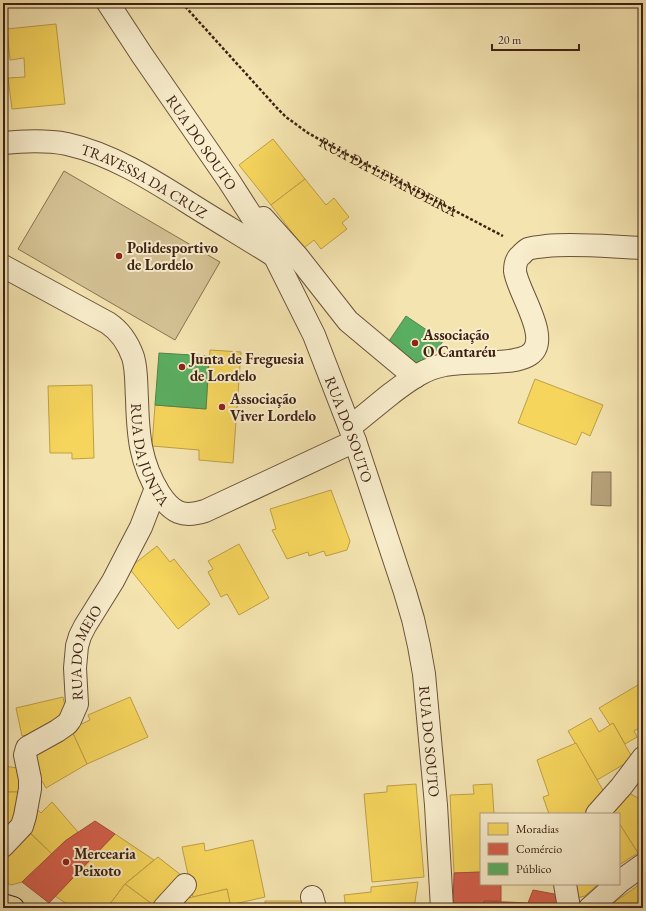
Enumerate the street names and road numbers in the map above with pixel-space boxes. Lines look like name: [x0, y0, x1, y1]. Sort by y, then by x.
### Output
street label: RUA DO SOUTO: [163, 91, 242, 193]
street label: RUA DA LEVANDEIRA: [316, 132, 462, 220]
street label: TRAVESSA DA CRUZ: [79, 139, 211, 222]
street label: RUA DO SOUTO: [321, 373, 377, 485]
street label: RUA DA JUNTA: [128, 403, 174, 510]
street label: RUA DO MEIO: [65, 601, 106, 701]
street label: RUA DO SOUTO: [416, 685, 445, 798]

